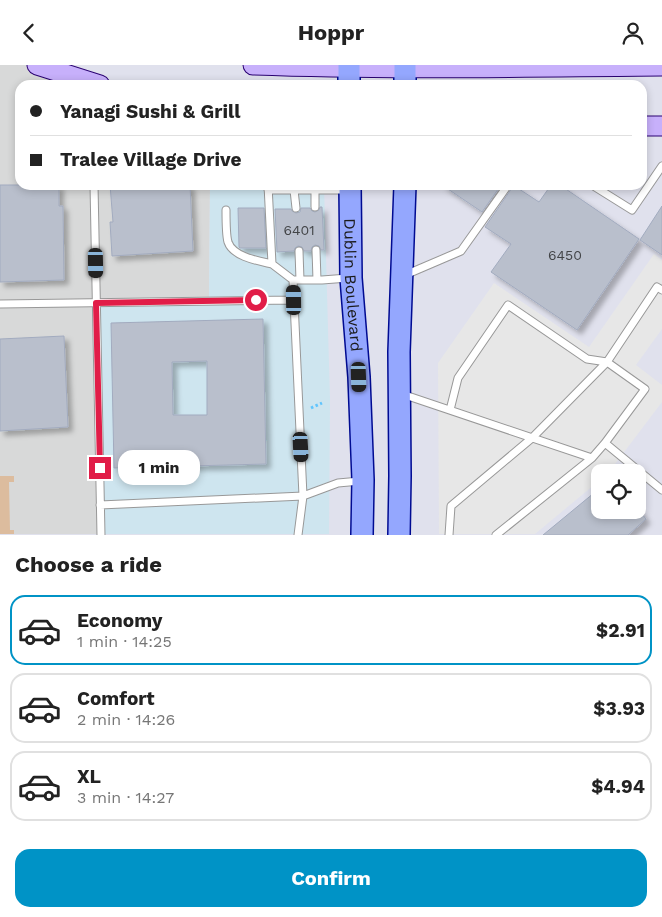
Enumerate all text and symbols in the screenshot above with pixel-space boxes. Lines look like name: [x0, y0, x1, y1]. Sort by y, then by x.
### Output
icon: back: [15, 19, 43, 47]
icon: person: [619, 19, 647, 47]
text: Hoppr: [298, 20, 364, 45]
text: Yanagi Sushi & Grill: [60, 100, 240, 123]
text: Tralee Village Drive: [60, 148, 241, 171]
street label: Dublin Boulevard: [341, 218, 366, 352]
house number: 6401: [283, 222, 315, 238]
house number: 6450: [548, 247, 582, 263]
car: [88, 248, 103, 278]
car: [286, 285, 301, 315]
route start: [245, 289, 267, 311]
car: [350, 362, 367, 392]
car: [292, 432, 309, 462]
callout: 1 min: [118, 451, 200, 485]
route end: [89, 457, 111, 479]
text: 1 min: [138, 458, 180, 477]
map controls: [591, 464, 646, 519]
button: locate: [591, 464, 646, 519]
text: Choose a ride: [15, 552, 162, 577]
icon: car: [17, 608, 62, 653]
text: Economy: [77, 609, 162, 632]
text: $2.91: [596, 619, 645, 642]
text: 1 min · 14:25: [77, 632, 172, 651]
icon: car: [17, 686, 62, 731]
text: Comfort: [77, 687, 155, 710]
text: $3.93: [593, 697, 645, 720]
text: 2 min · 14:26: [77, 710, 175, 729]
icon: car: [17, 764, 62, 809]
text: XL: [77, 765, 101, 788]
text: $4.94: [591, 775, 645, 798]
text: 3 min · 14:27: [77, 788, 174, 807]
button: Confirm: [15, 849, 647, 907]

